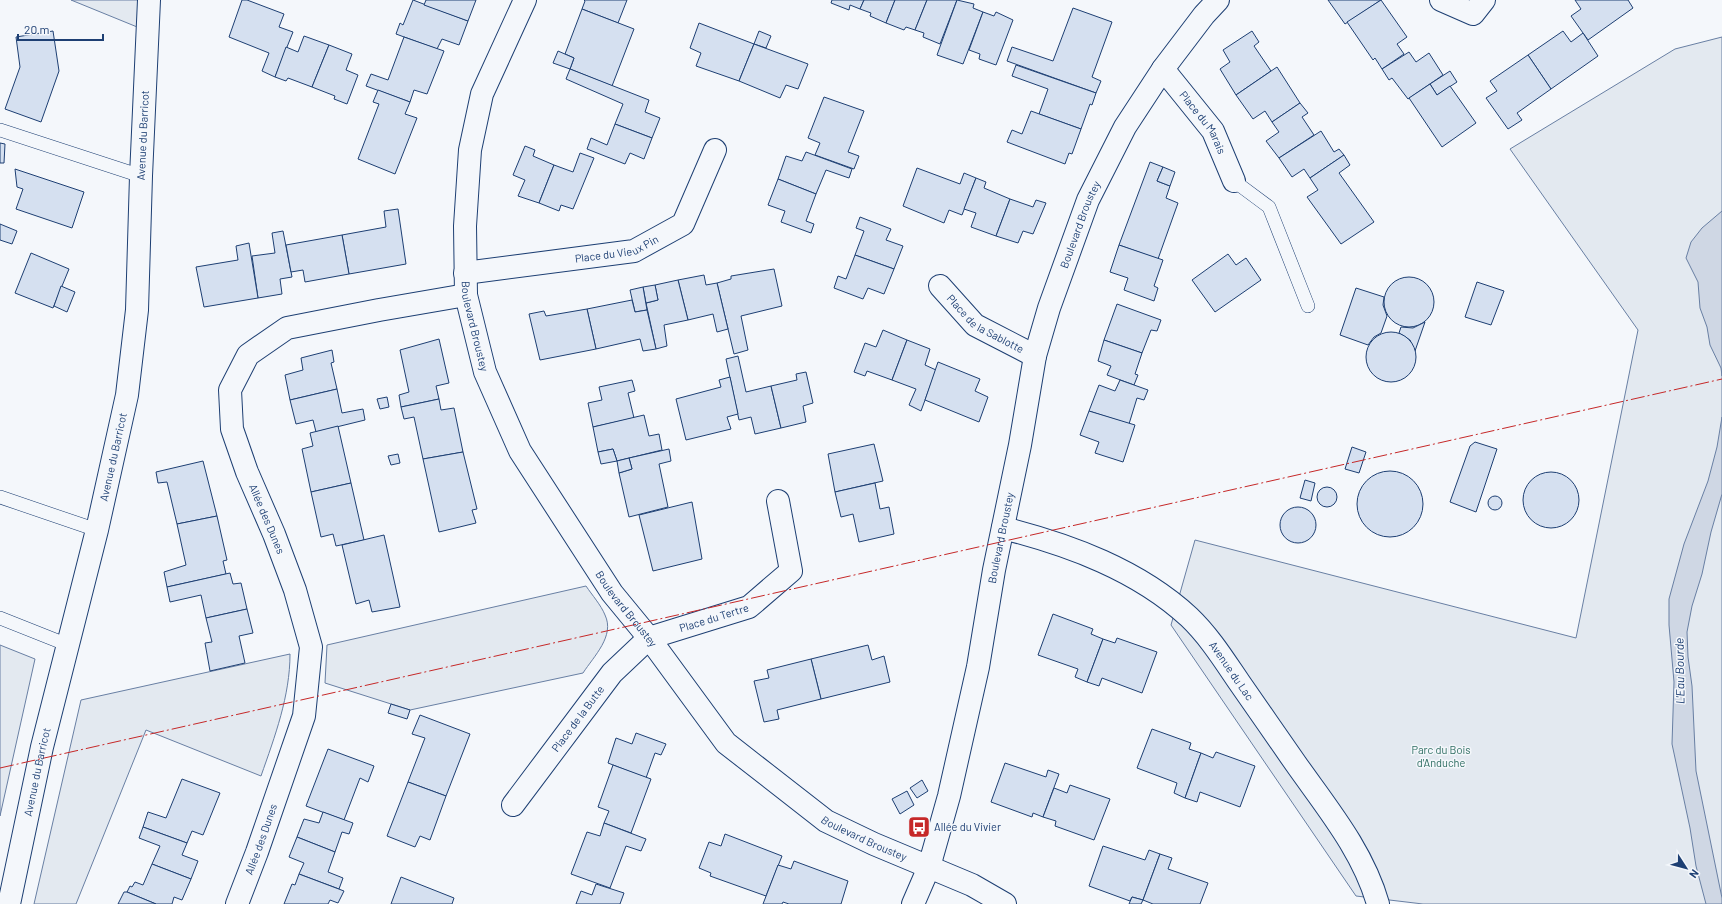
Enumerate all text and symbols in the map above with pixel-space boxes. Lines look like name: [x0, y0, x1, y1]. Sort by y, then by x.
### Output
scale bar: [18, 16, 103, 42]
text: 20 m: [24, 22, 50, 36]
street label: Place du Marais: [1177, 88, 1229, 156]
street label: Avenue du Barricot: [134, 90, 151, 181]
street label: Boulevard Broustey: [1057, 179, 1103, 270]
street label: Place du Vieux Pin: [574, 232, 660, 265]
street label: Boulevard Broustey: [460, 281, 492, 373]
street label: Place de la Sablotte: [945, 291, 1026, 355]
street label: Avenue du Barricot: [97, 411, 129, 502]
street label: Allée des Dunes: [247, 482, 288, 556]
street label: Boulevard Broustey: [985, 491, 1016, 584]
street label: Boulevard Broustey: [593, 568, 660, 649]
street label: Place du Tertre: [678, 600, 750, 634]
street label: Avenue du Lac: [1207, 638, 1257, 703]
water label: L'Eau Bourde: [1671, 638, 1687, 704]
street label: Place de la Butte: [548, 683, 606, 754]
street label: Avenue du Barricot: [21, 726, 53, 817]
park label: Parc du Bois d'Anduche: [1411, 743, 1471, 769]
street label: Allée des Dunes: [242, 802, 279, 877]
street label: Boulevard Broustey: [819, 813, 909, 863]
bus stop icon: Allée du Vivier: [906, 814, 932, 840]
place label: Allée du Vivier: [934, 820, 1001, 833]
north arrow: [1666, 848, 1706, 888]
text: N: [1687, 867, 1702, 881]

